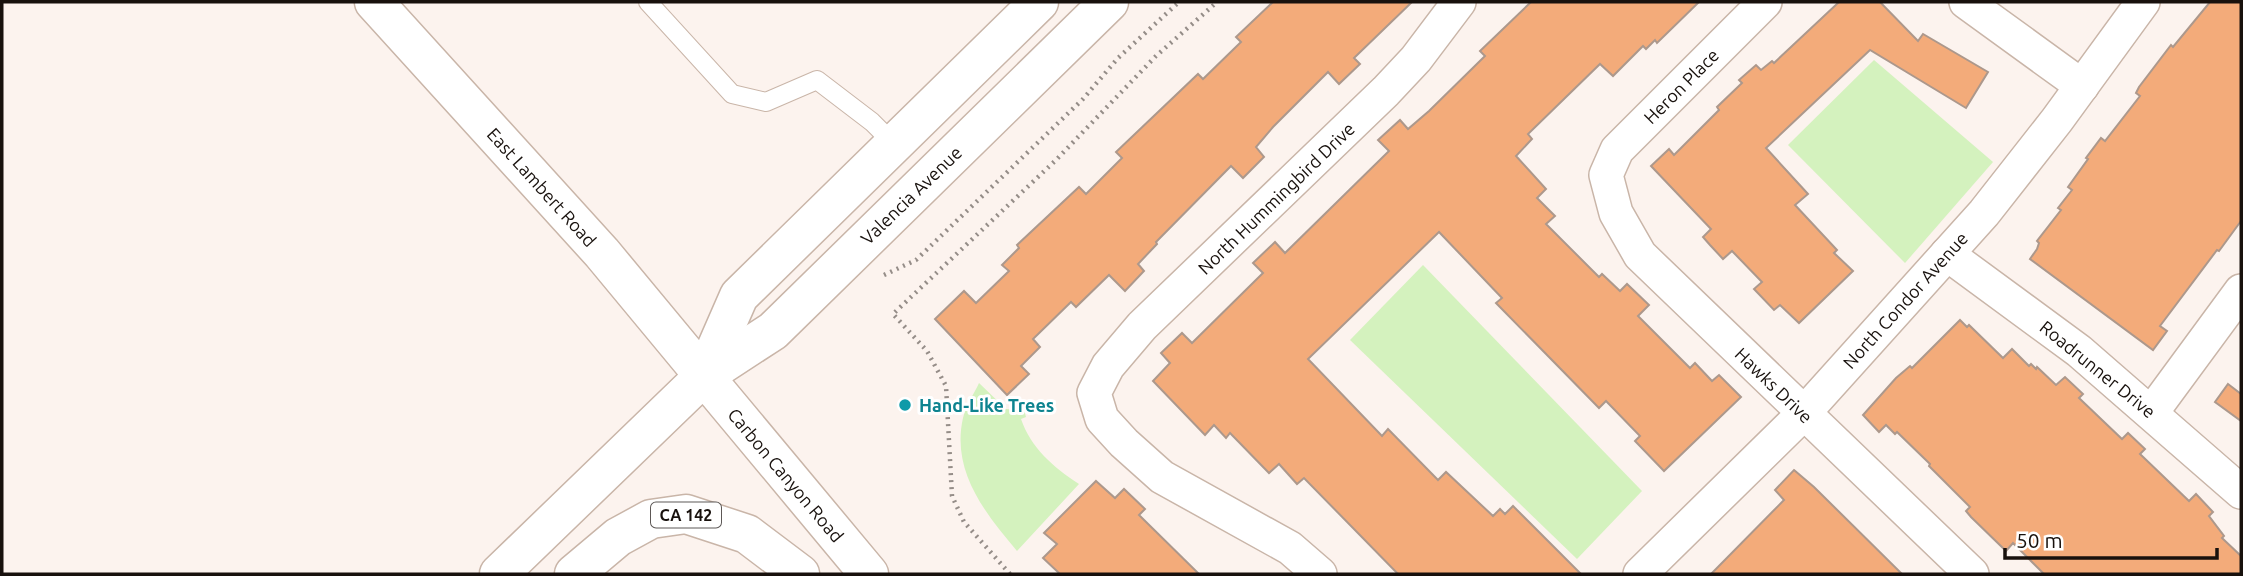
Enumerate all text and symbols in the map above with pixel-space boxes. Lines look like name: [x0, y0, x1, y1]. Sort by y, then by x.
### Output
street label: Heron Place: [1640, 45, 1722, 127]
street label: North Hummingbird Drive: [1194, 118, 1358, 278]
street label: East Lambert Road: [484, 124, 600, 250]
street label: Valencia Avenue: [857, 142, 965, 248]
street label: North Condor Avenue: [1839, 228, 1971, 372]
street label: Roadrunner Drive: [2036, 316, 2160, 422]
street label: Hawks Drive: [1731, 343, 1817, 427]
place label: Hand-Like Trees: [919, 395, 1054, 415]
marker: Hand-Like Trees: [897, 397, 913, 413]
street label: Carbon Canyon Road: [724, 404, 848, 546]
road number: CA 142: [651, 502, 721, 528]
scale bar: [2005, 516, 2217, 560]
text: 50 m: [2016, 528, 2063, 552]

